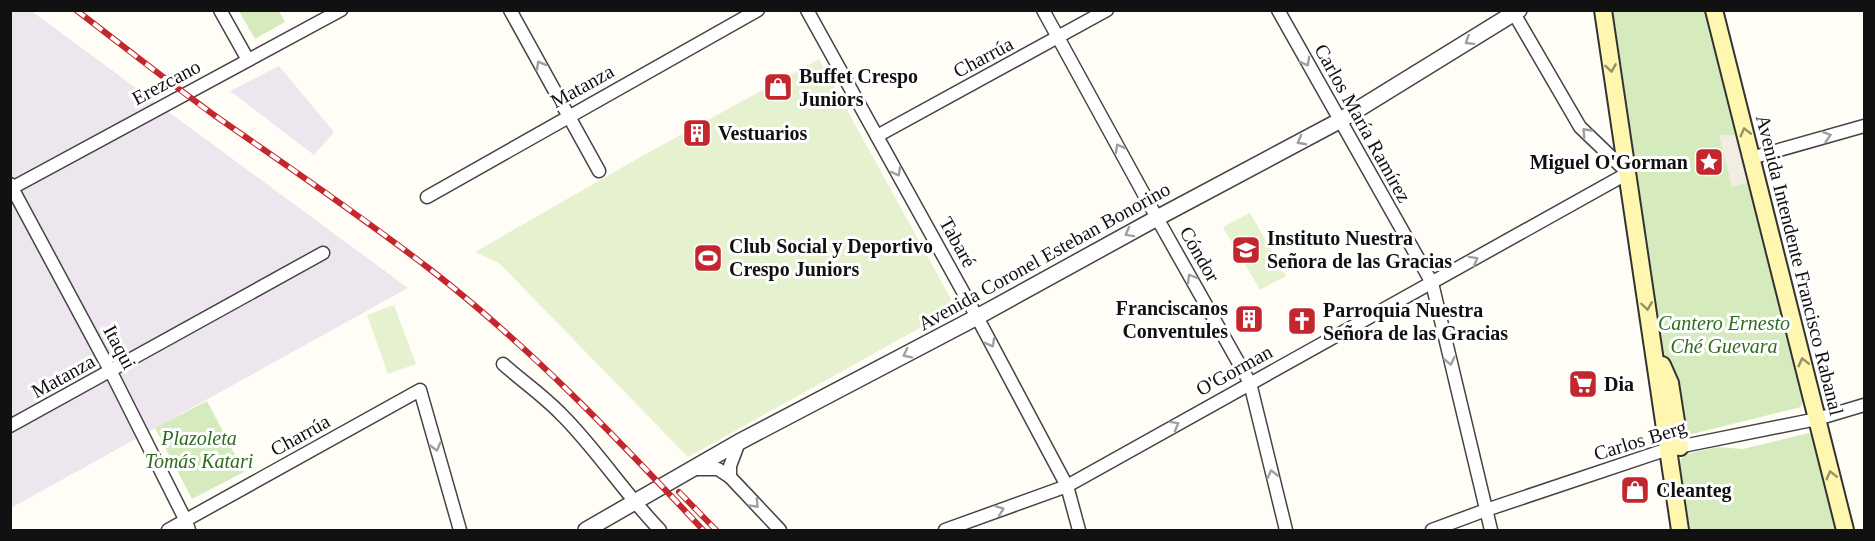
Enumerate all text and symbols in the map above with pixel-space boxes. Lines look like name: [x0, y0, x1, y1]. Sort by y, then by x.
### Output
street label: Charrúa: [949, 32, 1017, 82]
one-way arrow: [1465, 33, 1475, 45]
street label: Carlos María Ramírez: [1310, 40, 1416, 206]
street label: Erezcano: [128, 55, 204, 109]
one-way arrow: [1299, 56, 1311, 66]
street label: Matanza: [547, 60, 618, 112]
one-way arrow: [536, 61, 548, 71]
one-way arrow: [1605, 64, 1617, 73]
place label: Buffet Crespo Juniors: [799, 65, 918, 110]
shop icon: Buffet Crespo Juniors: [762, 71, 794, 103]
street label: Avenida Intendente Francisco Rabanal: [1752, 112, 1848, 418]
building icon: Vestuarios: [681, 117, 713, 149]
place label: Vestuarios: [718, 122, 807, 144]
one-way arrow: [1739, 128, 1752, 138]
one-way arrow: [1582, 129, 1593, 139]
one-way arrow: [1822, 131, 1832, 144]
one-way arrow: [1297, 134, 1308, 145]
one-way arrow: [1114, 144, 1126, 154]
place icon: Miguel O'Gorman: [1693, 146, 1725, 178]
place label: Miguel O'Gorman: [1530, 151, 1688, 174]
one-way arrow: [890, 166, 901, 176]
street label: Avenida Coronel Esteban Bonorino: [914, 177, 1174, 335]
street label: Tabaré: [935, 213, 981, 271]
street label: Cóndor: [1175, 223, 1225, 286]
one-way arrow: [1125, 226, 1136, 237]
place label: Instituto Nuestra Señora de las Gracias: [1267, 227, 1452, 272]
school or university icon: Instituto Nuestra Señora de las Gracias: [1230, 234, 1262, 266]
place label: Club Social y Deportivo Crespo Juniors: [729, 235, 933, 281]
sports icon: Club Social y Deportivo Crespo Juniors: [692, 242, 724, 274]
one-way arrow: [1468, 256, 1478, 267]
one-way arrow: [1186, 273, 1198, 284]
place label: Franciscanos Conventules: [1116, 297, 1228, 342]
place label: Parroquia Nuestra Señora de las Gracias: [1323, 299, 1508, 344]
one-way arrow: [1641, 302, 1653, 311]
building icon: Franciscanos Conventules: [1233, 303, 1265, 335]
church icon: Parroquia Nuestra Señora de las Gracias: [1286, 305, 1318, 337]
park label: Cantero Ernesto Ché Guevara: [1658, 312, 1790, 357]
street label: Itaqui: [98, 321, 141, 374]
one-way arrow: [984, 336, 995, 347]
street label: O'Gorman: [1192, 340, 1276, 400]
one-way arrow: [903, 347, 913, 358]
street label: Matanza: [28, 350, 99, 402]
one-way arrow: [1443, 356, 1456, 366]
one-way arrow: [1797, 357, 1810, 367]
supermarket icon: Dia: [1567, 368, 1599, 400]
place label: Dia: [1604, 373, 1634, 395]
street label: Charrúa: [266, 410, 334, 460]
street label: Carlos Berg: [1591, 415, 1689, 465]
one-way arrow: [1169, 421, 1179, 433]
park label: Plazoleta Tomás Katari: [145, 427, 253, 472]
one-way arrow: [429, 441, 441, 451]
one-way arrow: [1266, 469, 1279, 479]
one-way arrow: [1825, 470, 1838, 480]
shop icon: Cleanteg: [1619, 474, 1651, 506]
place label: Cleanteg: [1656, 479, 1732, 502]
one-way arrow: [748, 497, 759, 508]
one-way arrow: [994, 505, 1005, 518]

